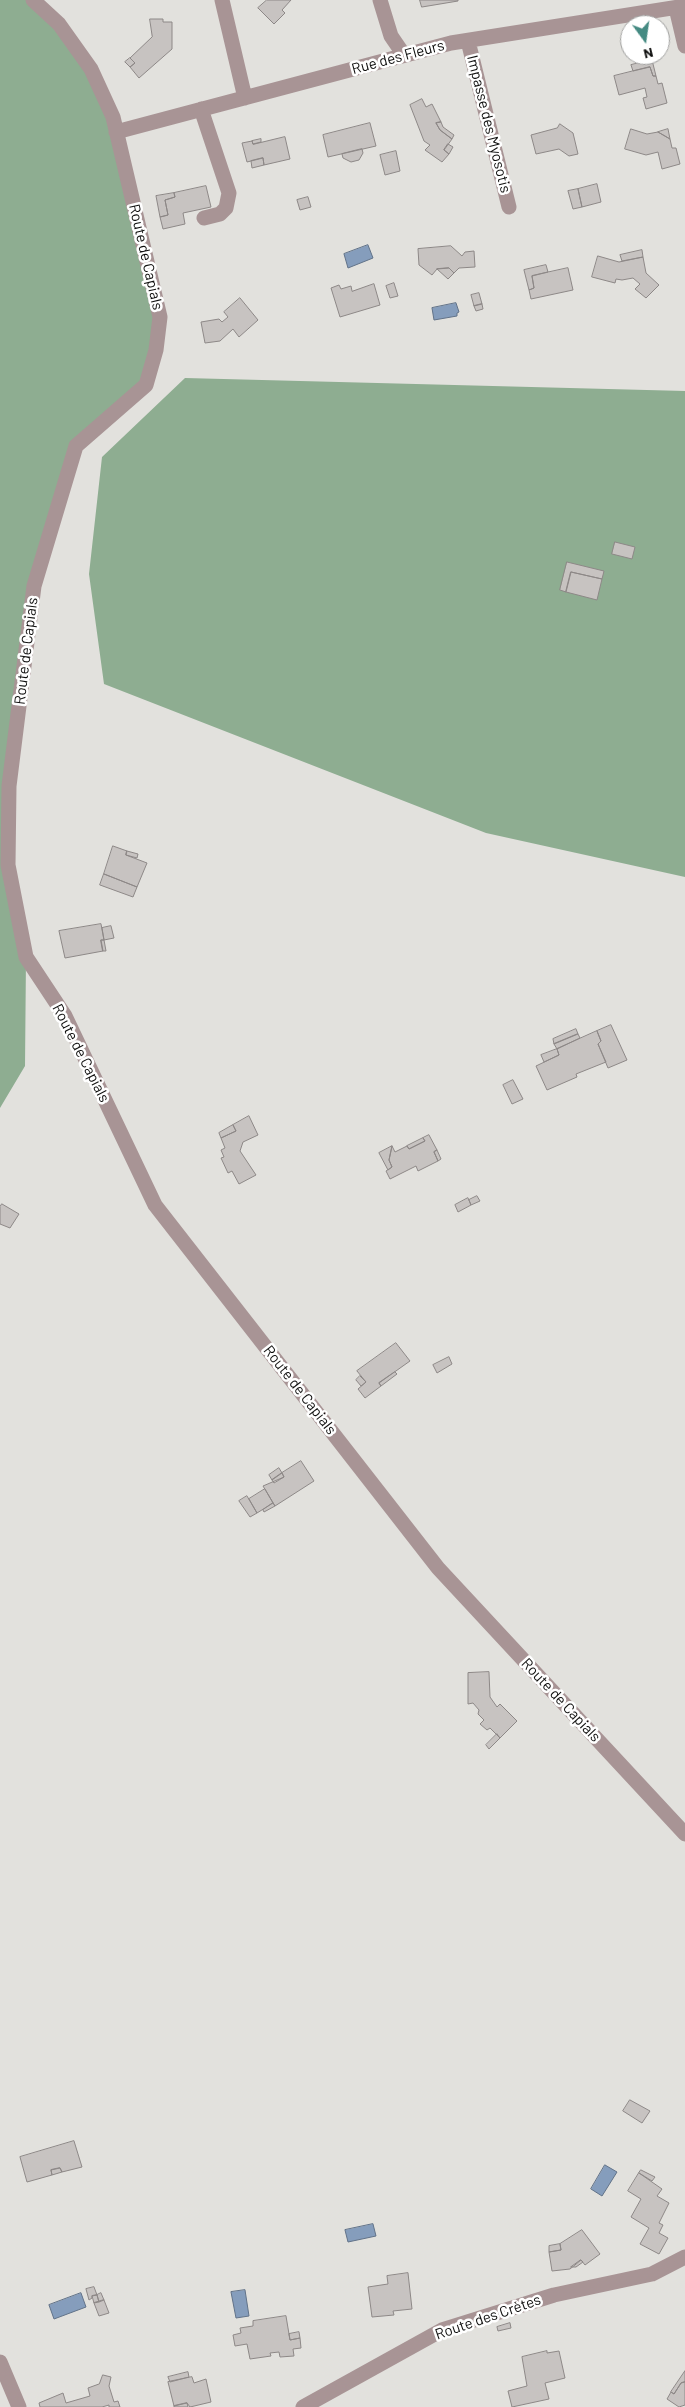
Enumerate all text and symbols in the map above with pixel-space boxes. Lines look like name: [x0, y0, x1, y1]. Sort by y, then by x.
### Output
north arrow: [620, 15, 670, 65]
street label: Rue des Fleurs: [350, 36, 446, 78]
text: N: [642, 45, 655, 63]
street label: Impasse des Myosotis: [463, 53, 515, 195]
street label: Route de Capials: [125, 202, 167, 312]
street label: Route de Capials: [10, 596, 42, 706]
street label: Route de Capials: [48, 1001, 114, 1105]
street label: Route de Capials: [260, 1342, 340, 1438]
street label: Route de Capials: [518, 1654, 604, 1746]
street label: Route des Crètes: [433, 2290, 543, 2344]

